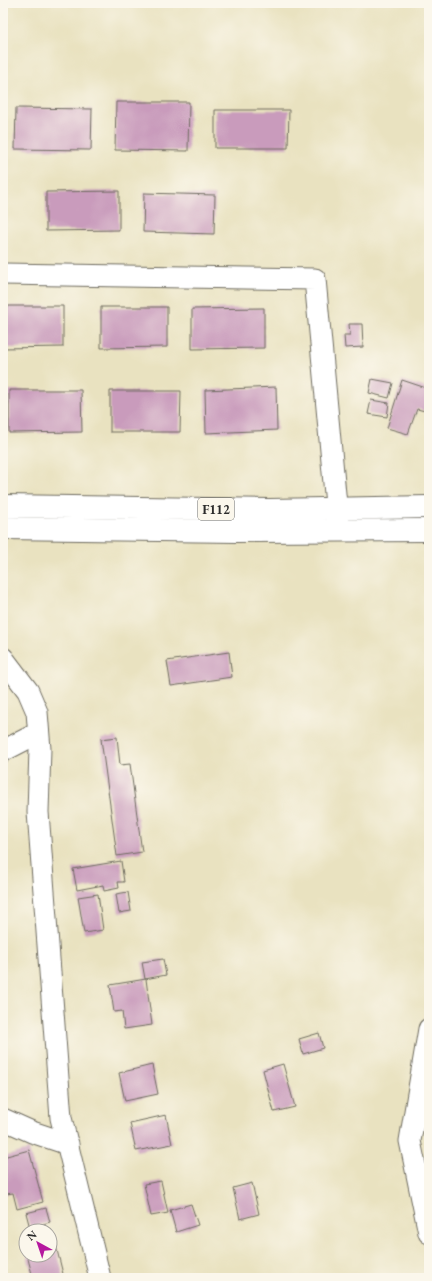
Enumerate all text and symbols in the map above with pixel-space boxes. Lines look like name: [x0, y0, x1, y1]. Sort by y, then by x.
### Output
road number: F112: [198, 498, 234, 520]
north arrow: [18, 1223, 58, 1263]
text: N: [24, 1227, 40, 1244]

